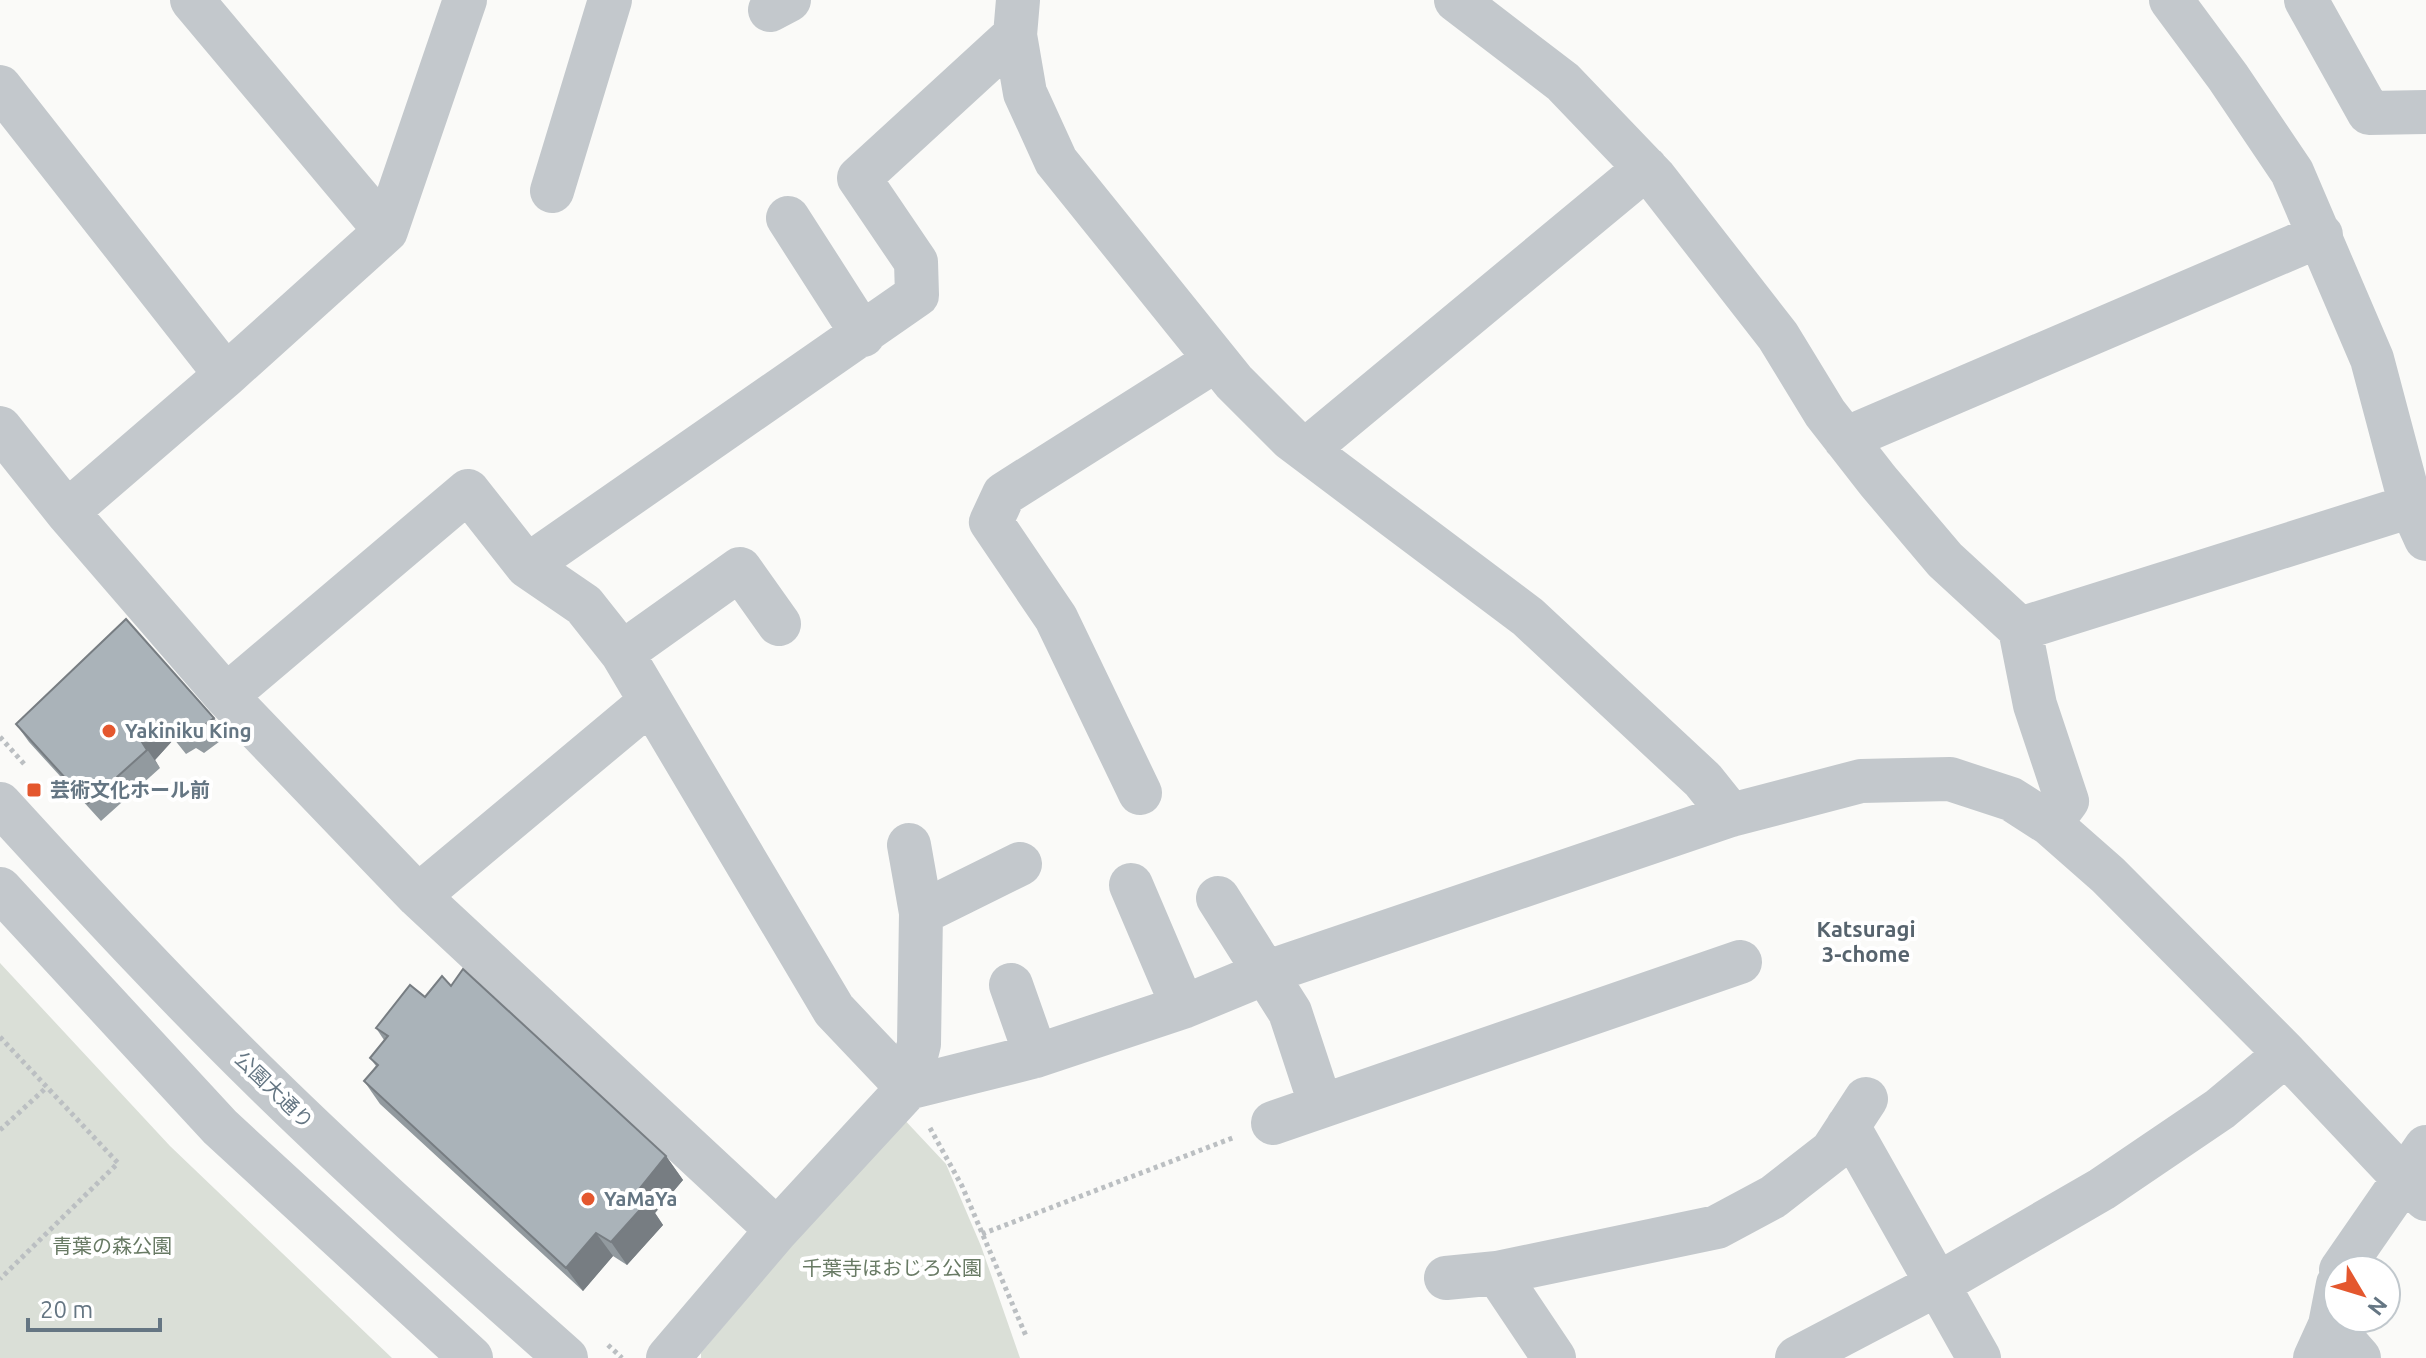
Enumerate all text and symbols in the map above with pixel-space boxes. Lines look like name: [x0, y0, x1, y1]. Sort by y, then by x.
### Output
place label: Yakiniku King: [125, 719, 252, 742]
marker: Yakiniku King: [100, 722, 118, 740]
place label: 芸術文化ホール前: [50, 778, 210, 801]
marker: 芸術文化ホール前: [25, 781, 43, 799]
district label: Katsuragi 3-chome: [1816, 916, 1916, 966]
street label: 公園大通り: [230, 1047, 318, 1133]
place label: YaMaYa: [604, 1187, 677, 1210]
marker: YaMaYa: [579, 1190, 597, 1208]
park label: 青葉の森公園: [52, 1234, 172, 1257]
north arrow: [2322, 1254, 2402, 1334]
park label: 千葉寺ほおじろ公園: [802, 1256, 982, 1279]
scale bar: [28, 1282, 160, 1332]
text: N: [2363, 1292, 2393, 1321]
text: 20 m: [40, 1296, 93, 1323]

